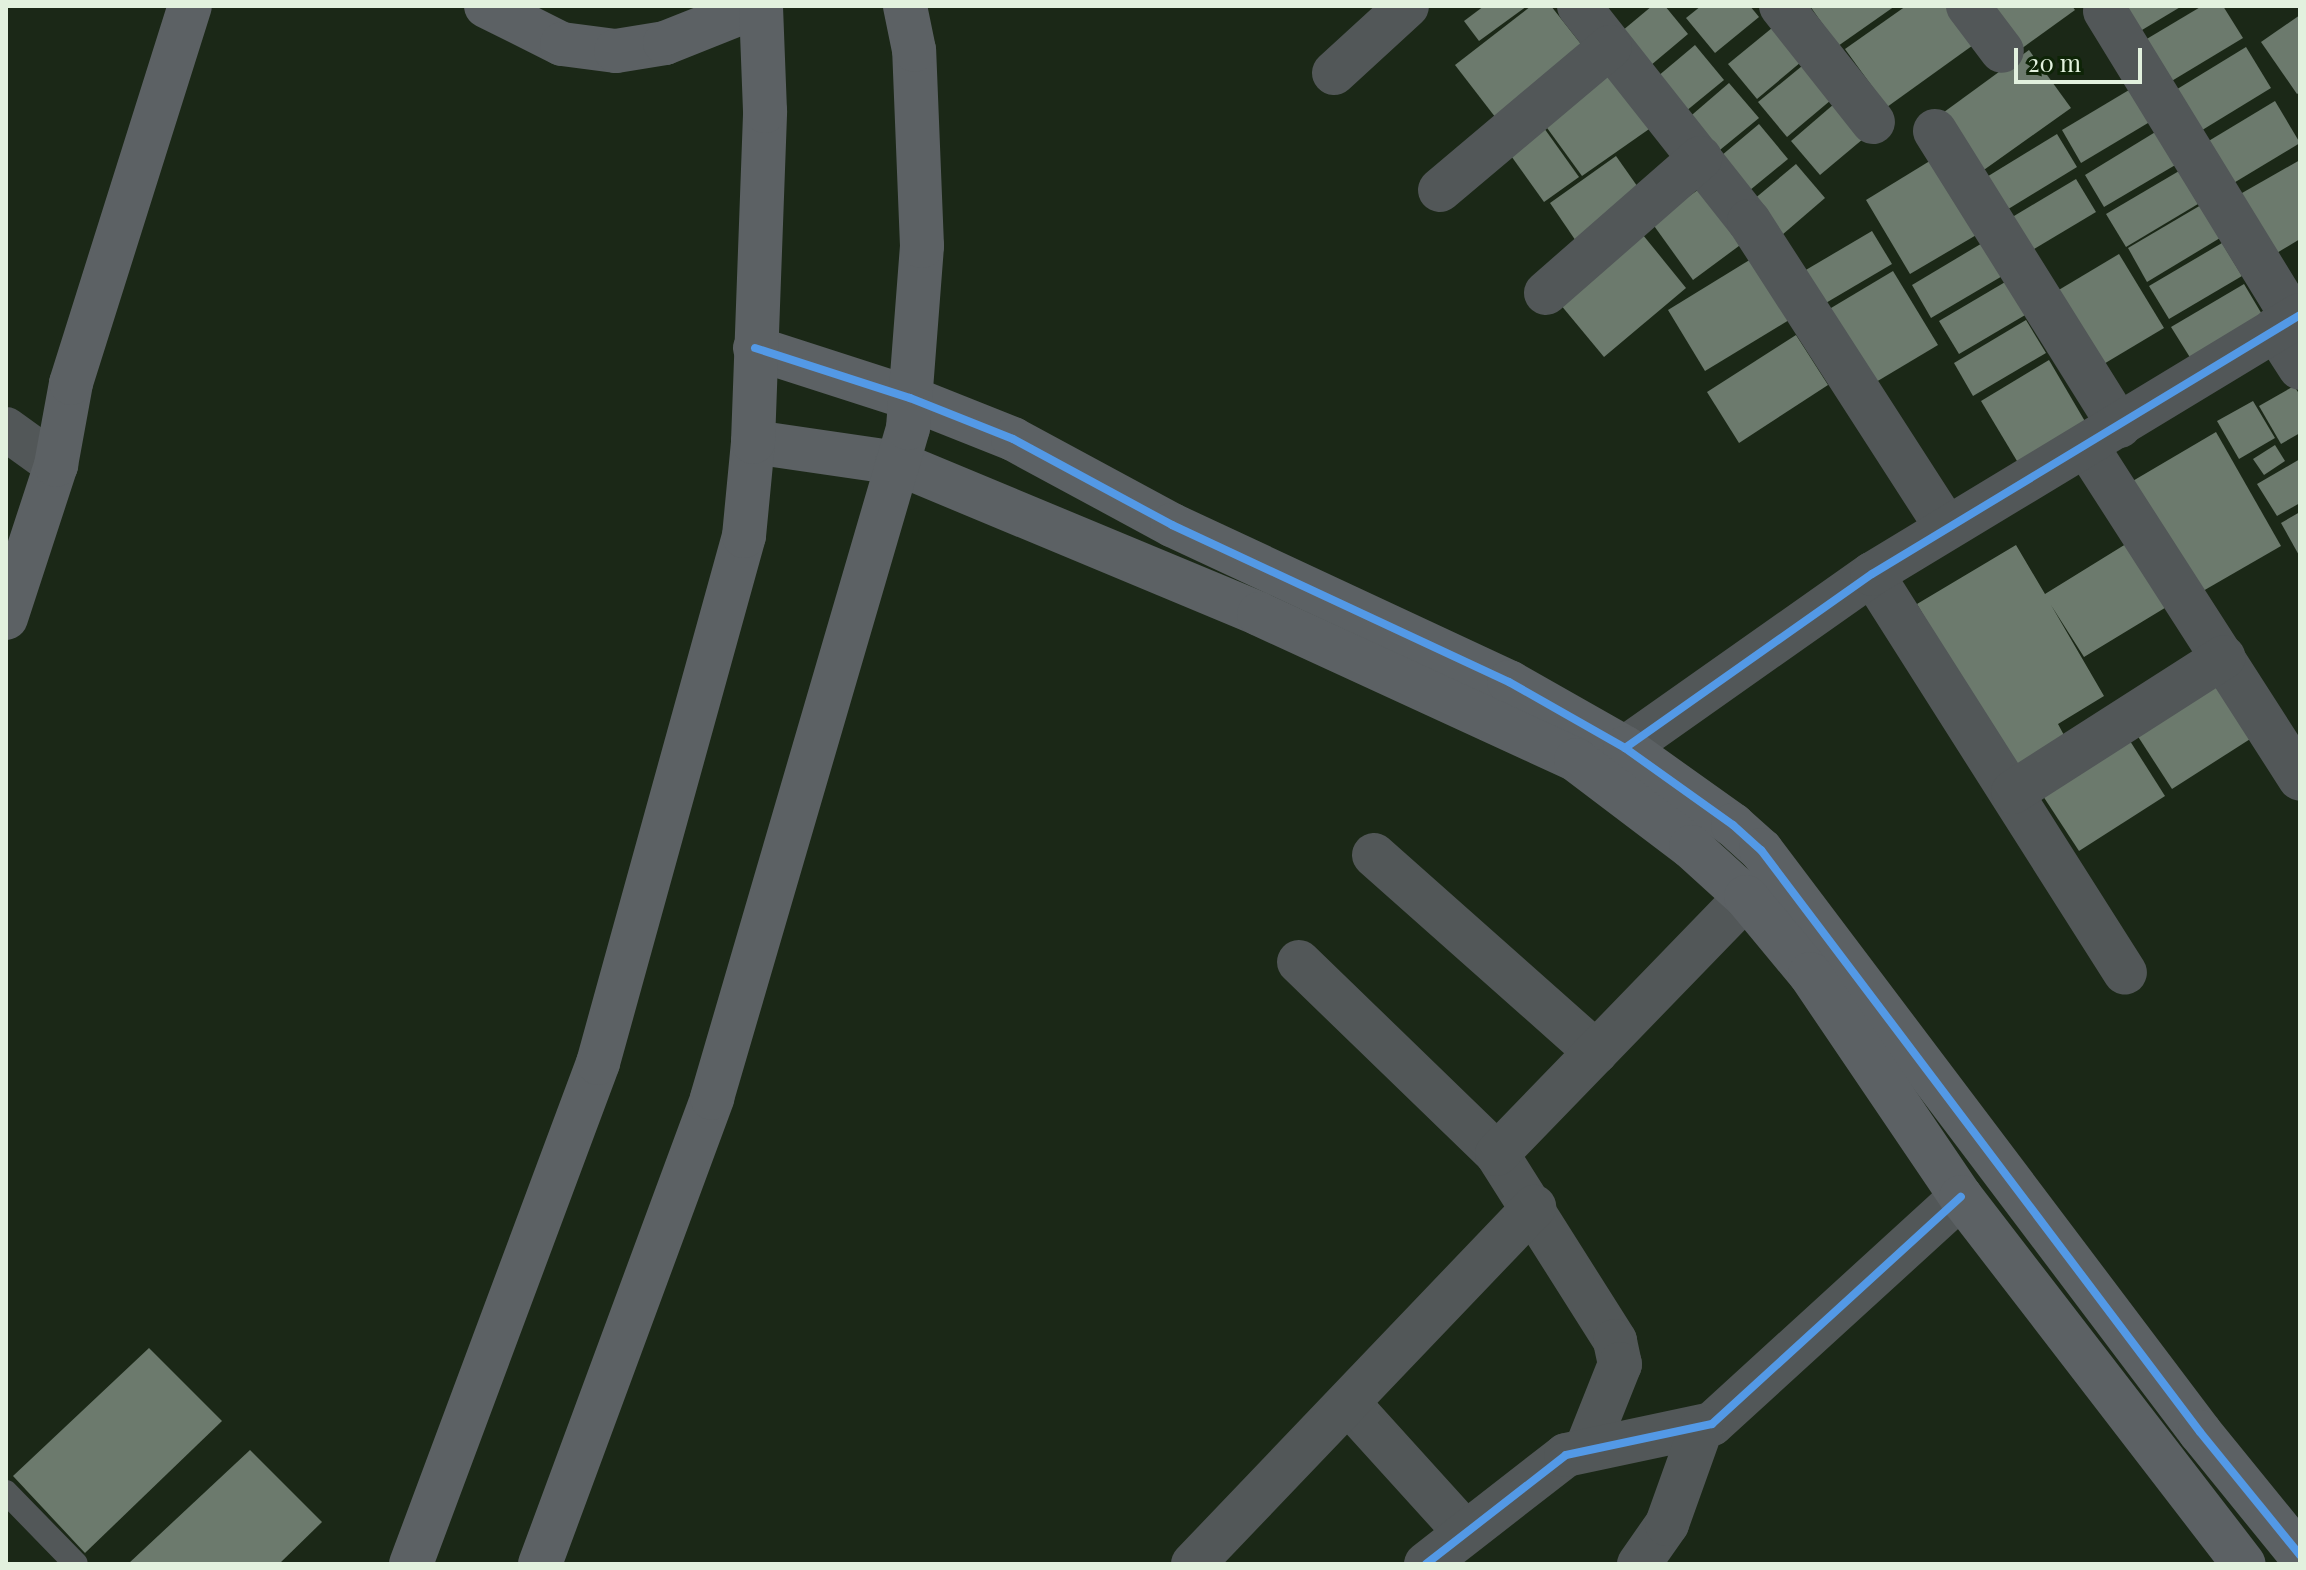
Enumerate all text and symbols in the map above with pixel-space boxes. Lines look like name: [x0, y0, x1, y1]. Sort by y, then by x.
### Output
scale bar: [2018, 32, 2146, 82]
text: 20 m: [2028, 46, 2081, 78]

